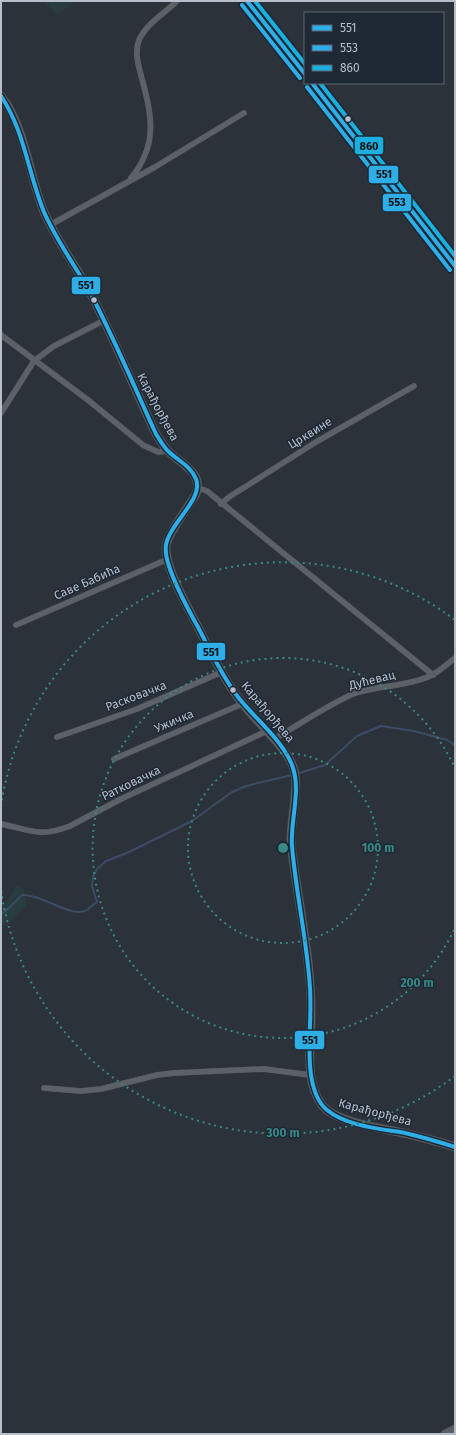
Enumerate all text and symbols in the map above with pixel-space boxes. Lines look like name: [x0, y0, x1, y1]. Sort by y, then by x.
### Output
legend: [304, 12, 444, 84]
text: 551: [340, 21, 357, 35]
text: 553: [340, 41, 358, 55]
text: 860: [340, 61, 360, 75]
unlabelled marker: [343, 114, 353, 124]
line badge: 860: [354, 136, 384, 155]
text: 860: [359, 140, 379, 153]
line badge: 551: [368, 165, 399, 184]
text: 551: [376, 168, 392, 181]
line badge: 553: [382, 193, 412, 212]
text: 553: [388, 196, 406, 209]
line badge: 551: [71, 276, 101, 295]
text: 551: [78, 279, 94, 292]
unlabelled marker: [89, 295, 99, 305]
street label: Карађорђева: [134, 371, 182, 443]
street label: Црквине: [286, 414, 334, 452]
street label: Саве Бабића: [52, 561, 122, 603]
line badge: 551: [196, 642, 226, 661]
text: 551: [203, 646, 219, 659]
street label: Дућевац: [347, 668, 397, 693]
street label: Расковачка: [104, 678, 168, 714]
street label: Карађорђева: [239, 679, 297, 745]
unlabelled marker: [228, 685, 238, 695]
street label: Ужичка: [152, 707, 196, 735]
street label: Ратковачка: [99, 763, 163, 803]
centre of rings: [276, 841, 290, 855]
text: 100 m: [362, 841, 394, 855]
text: 200 m: [400, 976, 434, 990]
line badge: 551: [294, 1030, 325, 1050]
text: 551: [302, 1034, 318, 1047]
street label: Карађорђева: [337, 1096, 413, 1128]
text: 300 m: [265, 1126, 300, 1140]

